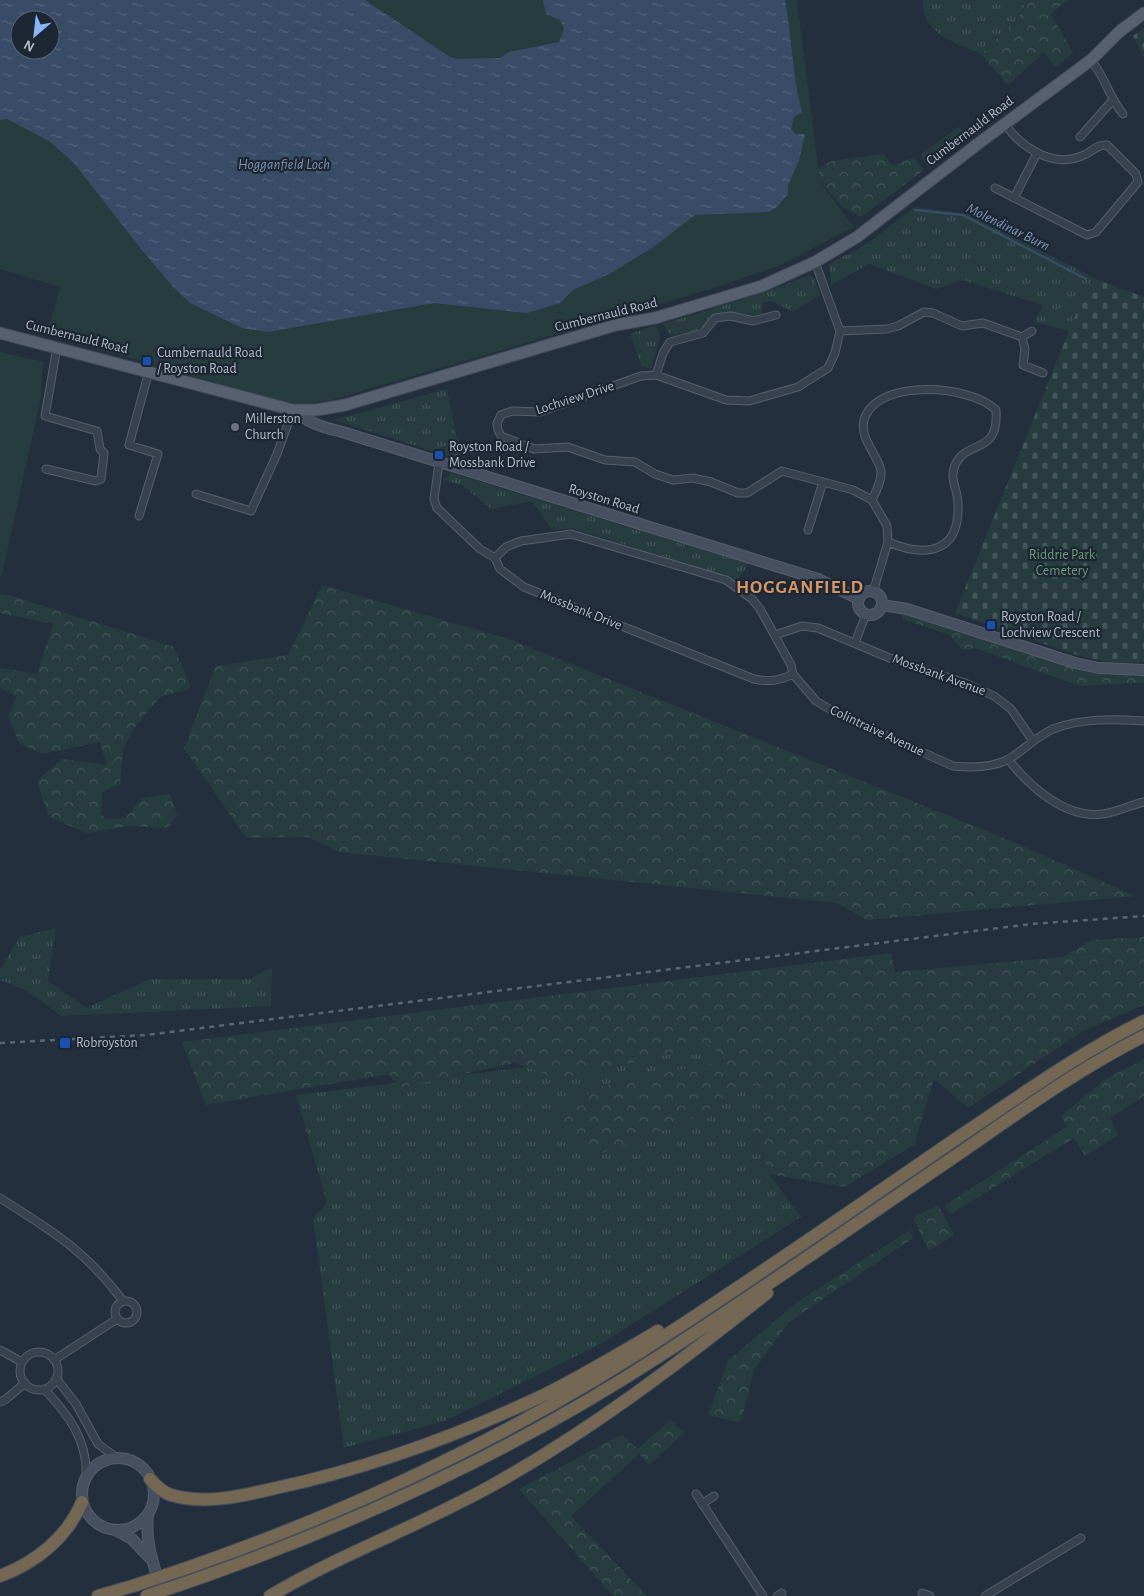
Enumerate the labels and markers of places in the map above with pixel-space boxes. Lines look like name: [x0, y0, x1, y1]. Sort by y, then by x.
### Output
place label: Cumbernauld Road / Royston Road: [157, 346, 262, 376]
marker: Cumbernauld Road / Royston Road: [141, 355, 153, 367]
place label: Millerston Church: [245, 412, 301, 442]
marker: Millerston Church: [229, 421, 241, 433]
place label: Royston Road / Mossbank Drive: [449, 440, 536, 470]
marker: Royston Road / Mossbank Drive: [433, 449, 445, 461]
place label: Royston Road / Lochview Crescent: [1001, 610, 1101, 640]
marker: Royston Road / Lochview Crescent: [985, 619, 997, 631]
marker: Robroyston: [58, 1036, 72, 1050]
place label: Robroyston: [76, 1036, 138, 1050]

